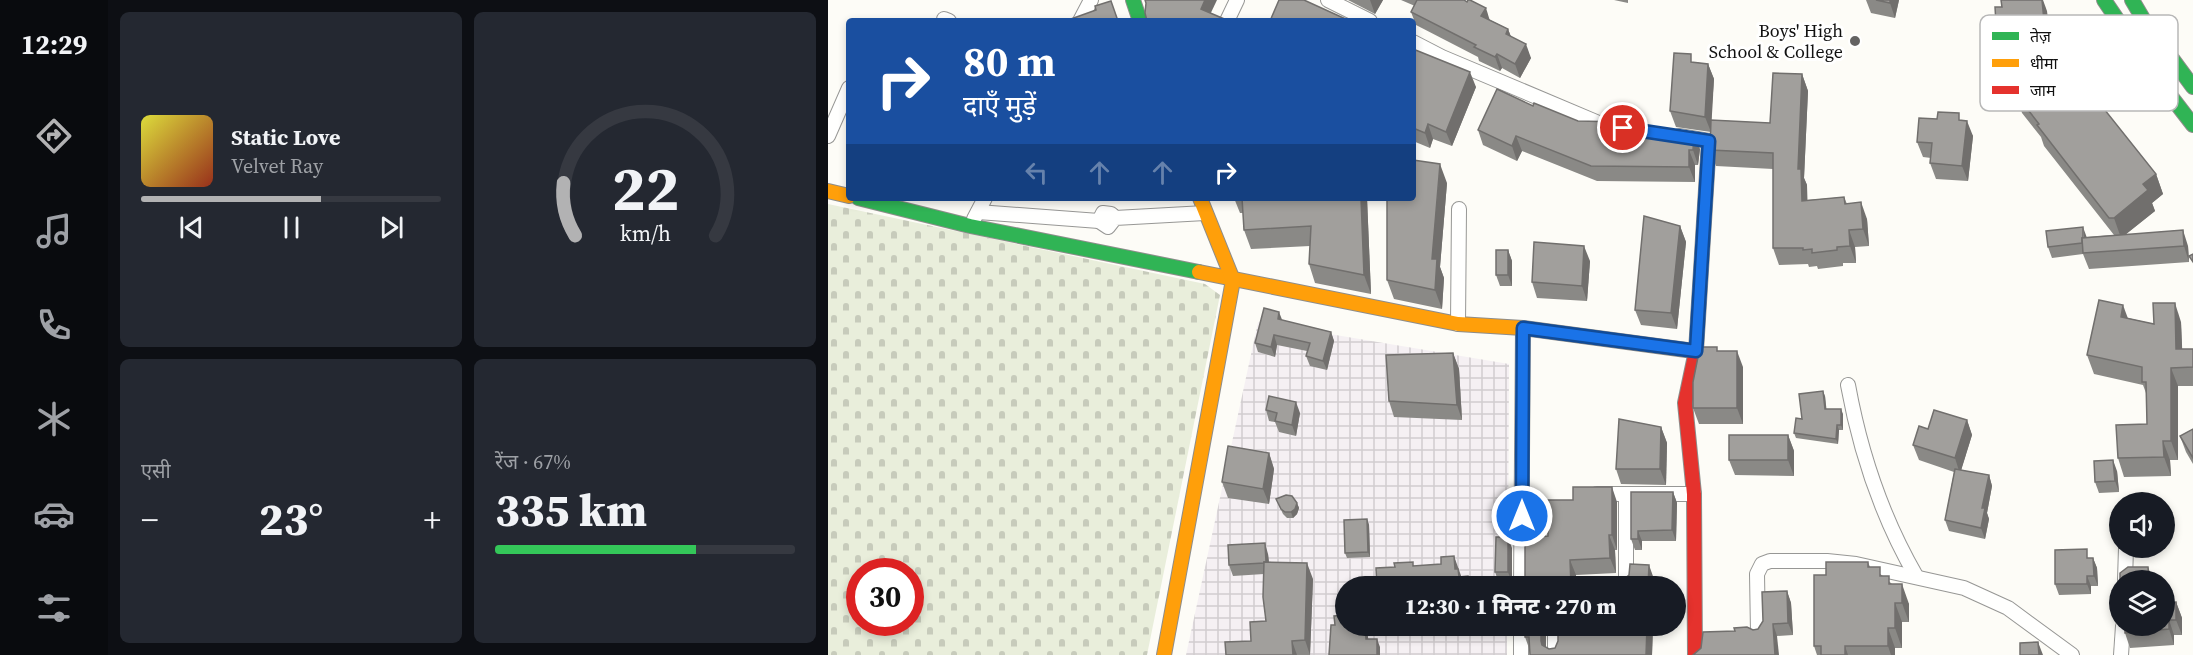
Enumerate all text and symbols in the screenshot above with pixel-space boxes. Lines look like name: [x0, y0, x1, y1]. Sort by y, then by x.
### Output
legend: [1980, 15, 2178, 111]
place label: Boys' High School & College: [1709, 18, 1843, 64]
text: तेज़: [2030, 25, 2052, 47]
text: 12:29: [21, 26, 87, 63]
text: 80 m: [963, 32, 1056, 90]
marker: Boys' High School & College: [1848, 34, 1862, 48]
icon: right: [864, 42, 942, 120]
text: धीमा: [2030, 52, 2059, 74]
text: जाम: [2030, 79, 2056, 101]
text: दाएँ मुड़ें: [963, 87, 1036, 124]
pin: [1597, 102, 1648, 153]
icon: arrive: [1606, 111, 1639, 144]
icon: directions: [33, 115, 75, 157]
text: Static Love: [231, 122, 341, 152]
text: 22: [611, 146, 679, 232]
text: Velvet Ray: [231, 152, 323, 180]
icon: left: [1020, 156, 1053, 189]
icon: ahead: [1083, 156, 1116, 189]
icon: ahead: [1146, 156, 1179, 189]
icon: right: [1209, 156, 1242, 189]
icon: music: [33, 210, 75, 252]
icon: previous: [175, 211, 208, 244]
icon: pause: [275, 211, 308, 244]
icon: next: [375, 211, 408, 244]
text: km/h: [619, 220, 671, 249]
icon: phone: [33, 304, 75, 346]
icon: climate: [33, 398, 75, 440]
text: रेंज · 67%: [495, 448, 571, 476]
text: एसी: [141, 457, 171, 485]
text: 335 km: [495, 479, 647, 541]
position arrow: [1490, 484, 1554, 548]
text: 23°: [259, 488, 323, 550]
map controls: [2109, 492, 2175, 636]
button: sound: [2109, 492, 2175, 558]
icon: car: [33, 493, 75, 535]
text: −: [141, 497, 159, 542]
text: +: [423, 497, 441, 542]
speed limit sign: 30: [846, 558, 924, 636]
button: layers: [2109, 570, 2175, 636]
icon: filters: [33, 587, 75, 629]
text: 12:30 · 1 मिनट · 270 m: [1405, 591, 1616, 621]

